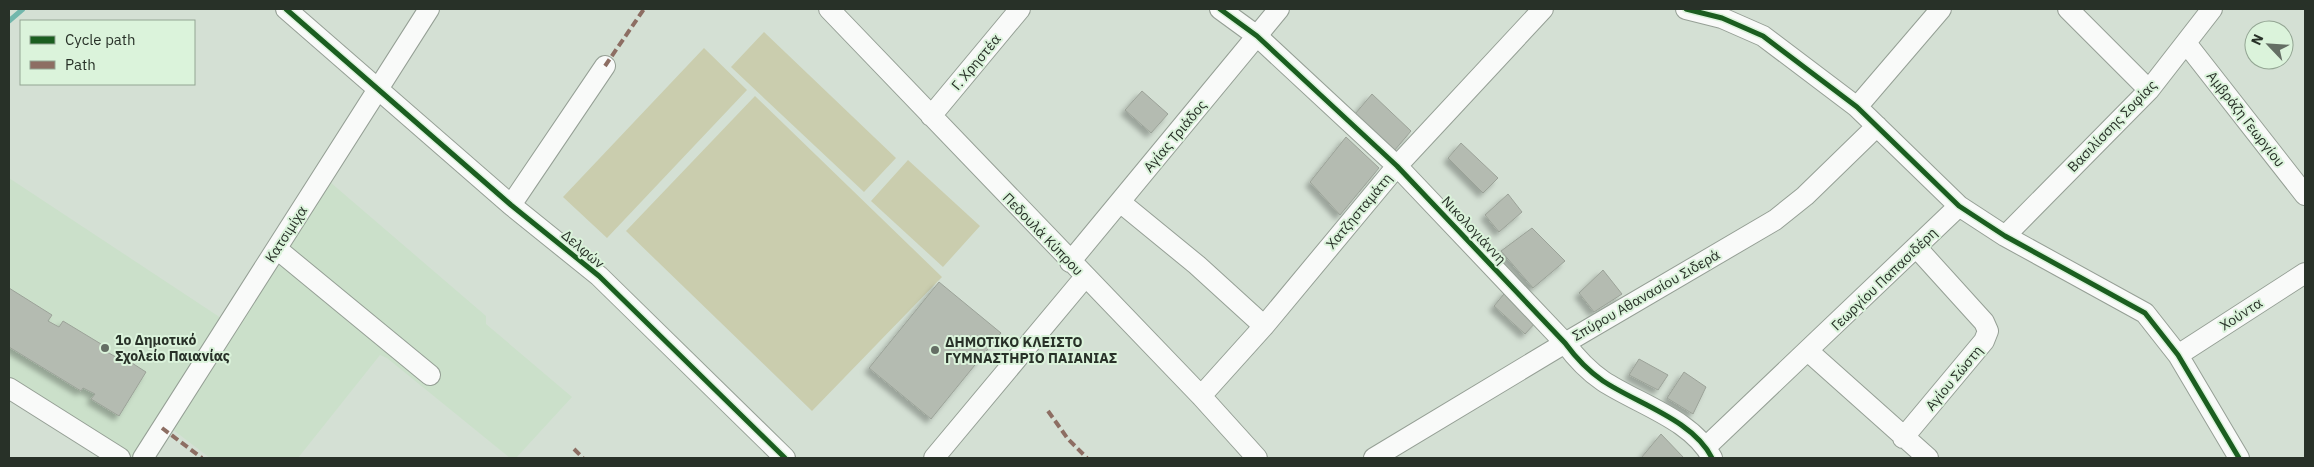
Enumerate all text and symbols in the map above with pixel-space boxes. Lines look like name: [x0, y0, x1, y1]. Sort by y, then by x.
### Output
legend: [20, 20, 195, 85]
north arrow: [2244, 20, 2294, 70]
text: Cycle path: [65, 30, 136, 49]
street label: Γ. Χρηστέα: [947, 30, 1005, 94]
text: N: [2247, 31, 2268, 48]
text: Path: [65, 55, 96, 74]
street label: Αμβράζη Γεωργίου: [2203, 67, 2289, 171]
street label: Βασιλίσσης Σοφίας: [2063, 76, 2161, 176]
street label: Αγίας Τριάδος: [1140, 96, 1211, 176]
street label: Χατζησταμάτη: [1322, 169, 1396, 253]
street label: Πεδουλά Κύπρου: [999, 189, 1087, 279]
street label: Νικολογιάννη: [1438, 192, 1510, 268]
street label: Κατσιμίχα: [261, 202, 311, 266]
street label: Γεωργίου Παπασιδέρη: [1827, 224, 1941, 334]
street label: Δελφών: [558, 226, 608, 272]
street label: Σπύρου Αθανασίου Σιδερά: [1569, 245, 1723, 345]
street label: Χούντα: [2216, 294, 2266, 334]
place label: 1ο Δημοτικό Σχολείο Παιανίας: [115, 331, 230, 365]
place label: ΔΗΜΟΤΙΚΟ ΚΛΕΙΣΤΟ ΓΥΜΝΑΣΤΗΡΙΟ ΠΑΙΑΝΙΑΣ: [945, 333, 1117, 367]
marker: 1ο Δημοτικό Σχολείο Παιανίας: [99, 342, 111, 354]
street label: Αγίου Σώστη: [1921, 342, 1987, 414]
marker: ΔΗΜΟΤΙΚΟ ΚΛΕΙΣΤΟ ΓΥΜΝΑΣΤΗΡΙΟ ΠΑΙΑΝΙΑΣ: [929, 344, 941, 356]

